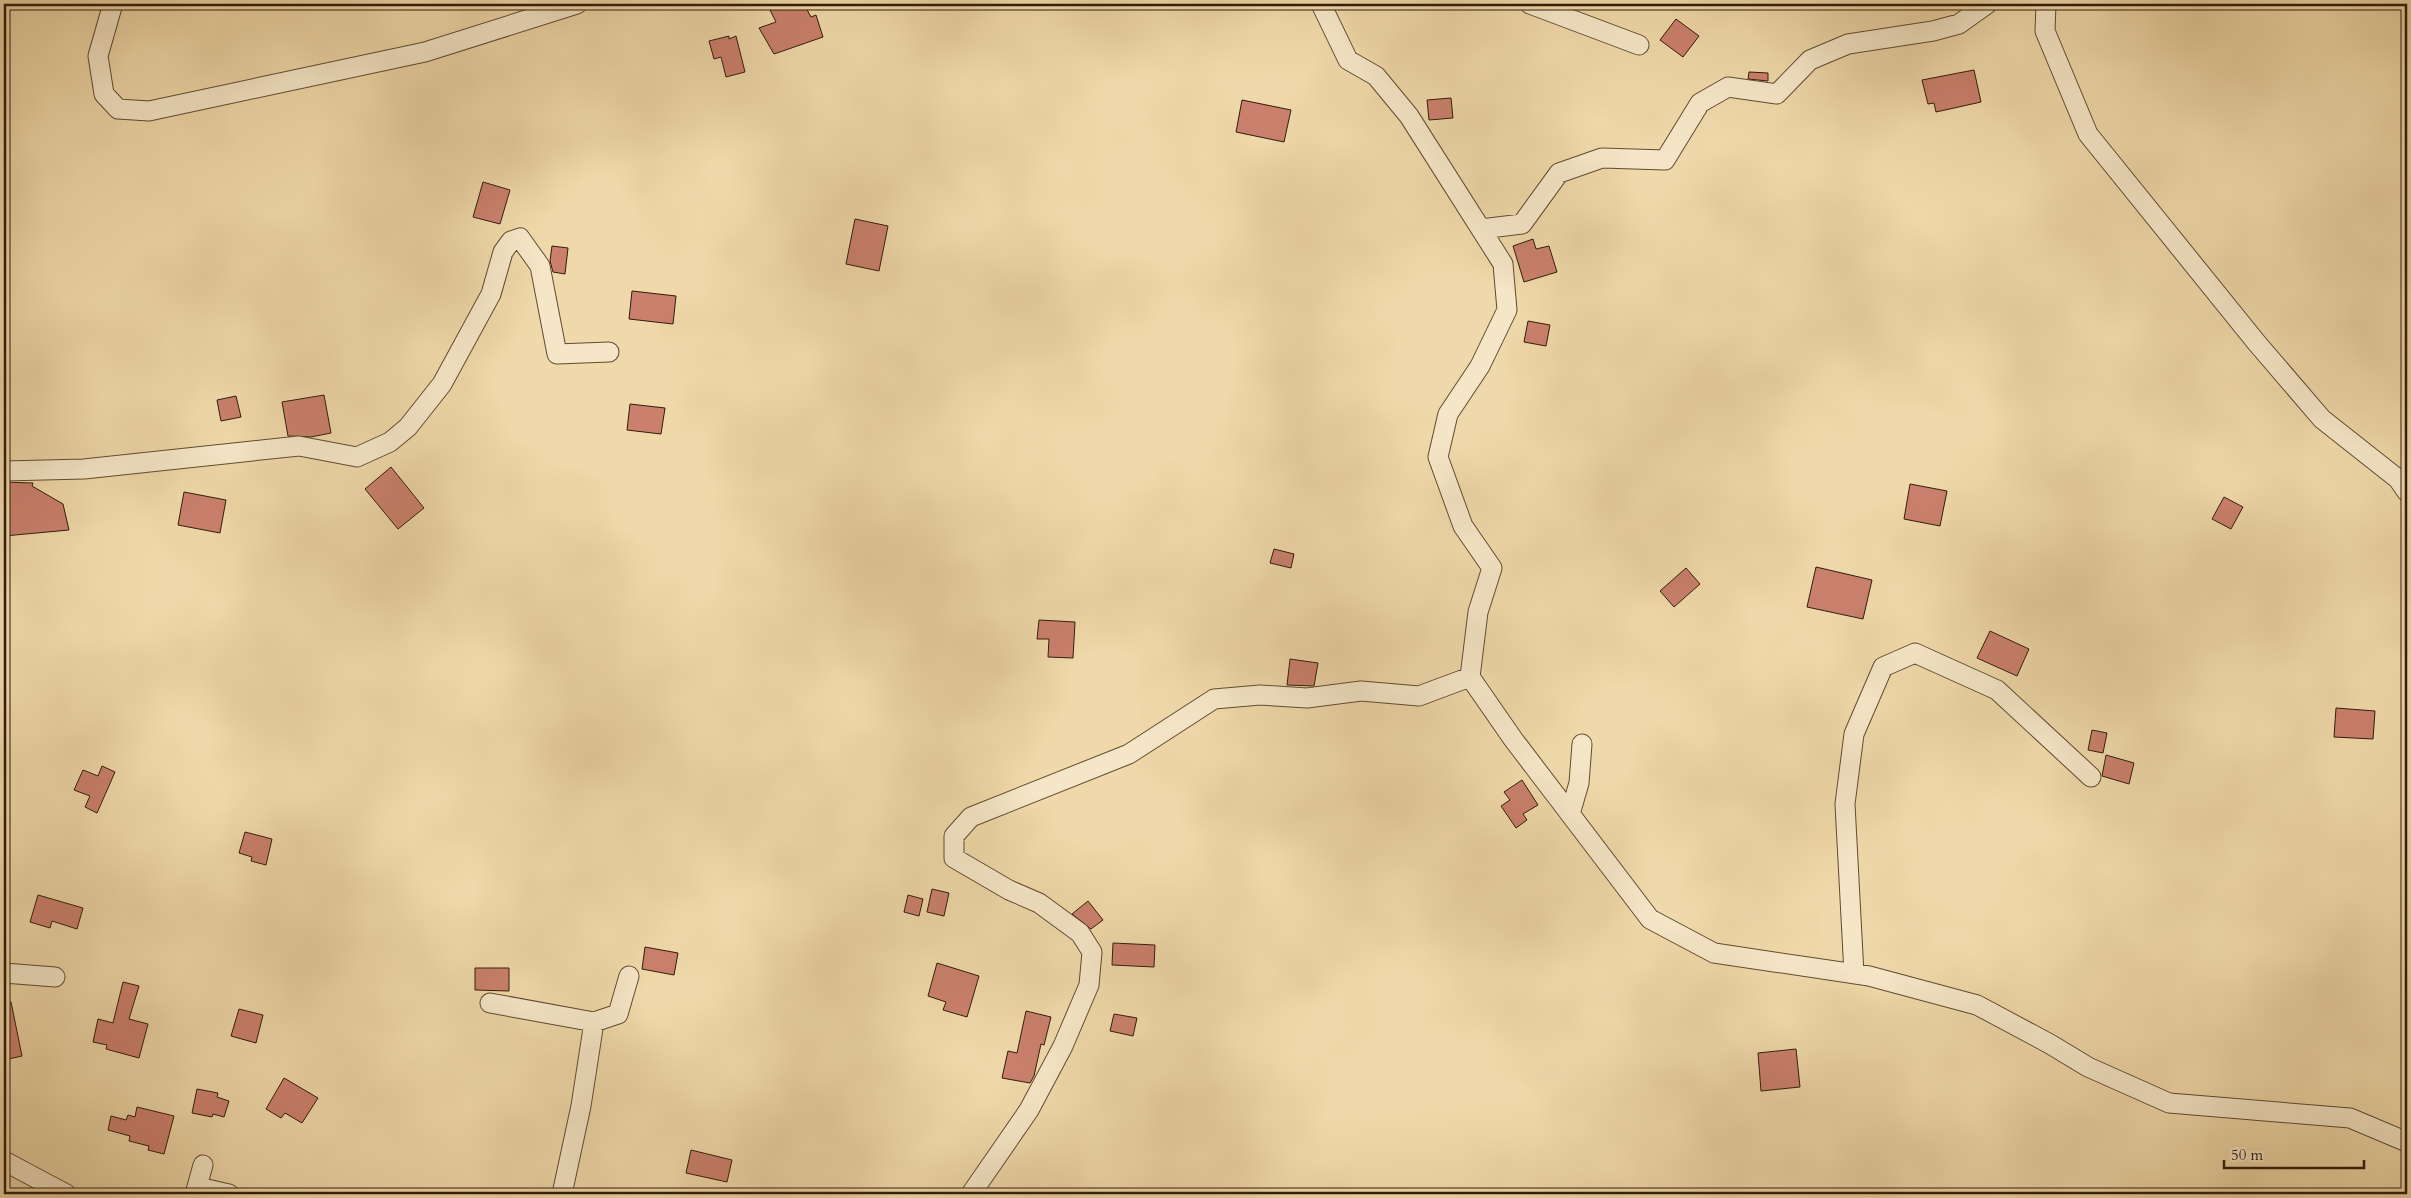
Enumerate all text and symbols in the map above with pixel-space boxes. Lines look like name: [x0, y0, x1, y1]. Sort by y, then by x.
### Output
scale bar: [2224, 1138, 2364, 1170]
text: 50 m: [2231, 1145, 2263, 1165]

